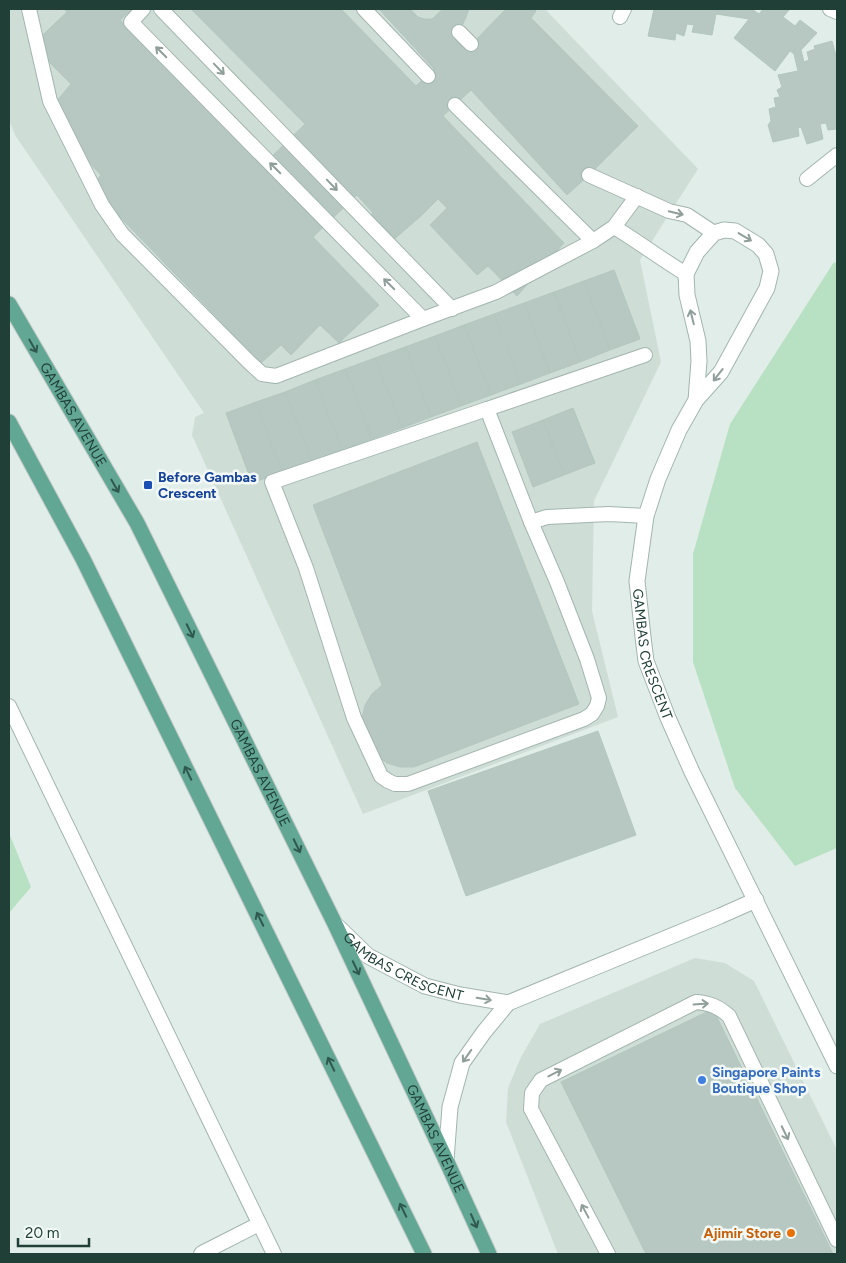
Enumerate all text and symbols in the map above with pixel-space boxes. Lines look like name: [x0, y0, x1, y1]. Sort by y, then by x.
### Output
one-way arrow: [155, 46, 167, 59]
one-way arrow: [213, 63, 225, 75]
one-way arrow: [269, 162, 281, 174]
one-way arrow: [326, 179, 338, 192]
one-way arrow: [668, 209, 684, 218]
one-way arrow: [738, 232, 752, 242]
one-way arrow: [383, 278, 395, 290]
one-way arrow: [687, 309, 696, 325]
one-way arrow: [29, 339, 39, 353]
street label: GAMBAS AVENUE: [36, 359, 111, 470]
one-way arrow: [712, 368, 723, 381]
place label: Before Gambas Crescent: [158, 469, 257, 502]
one-way arrow: [111, 479, 121, 493]
marker: Before Gambas Crescent: [142, 479, 154, 491]
street label: GAMBAS CRESCENT: [629, 588, 676, 722]
one-way arrow: [185, 623, 195, 638]
street label: GAMBAS AVENUE: [227, 716, 294, 829]
one-way arrow: [183, 765, 193, 780]
one-way arrow: [292, 838, 302, 853]
one-way arrow: [255, 911, 265, 926]
street label: GAMBAS CRESCENT: [340, 928, 466, 1004]
one-way arrow: [351, 960, 361, 975]
one-way arrow: [476, 995, 492, 1005]
one-way arrow: [692, 999, 708, 1008]
one-way arrow: [462, 1049, 472, 1063]
one-way arrow: [326, 1057, 336, 1072]
place label: Singapore Paints Boutique Shop: [712, 1064, 821, 1097]
one-way arrow: [547, 1068, 562, 1077]
marker: Singapore Paints Boutique Shop: [696, 1074, 708, 1086]
street label: GAMBAS AVENUE: [403, 1082, 468, 1196]
one-way arrow: [781, 1125, 791, 1140]
one-way arrow: [398, 1203, 408, 1218]
one-way arrow: [580, 1204, 589, 1219]
one-way arrow: [469, 1213, 479, 1228]
scale bar: [18, 1216, 89, 1248]
text: 20 m: [25, 1224, 59, 1242]
place label: Ajimir Store: [704, 1225, 781, 1242]
marker: Ajimir Store: [785, 1227, 797, 1239]

